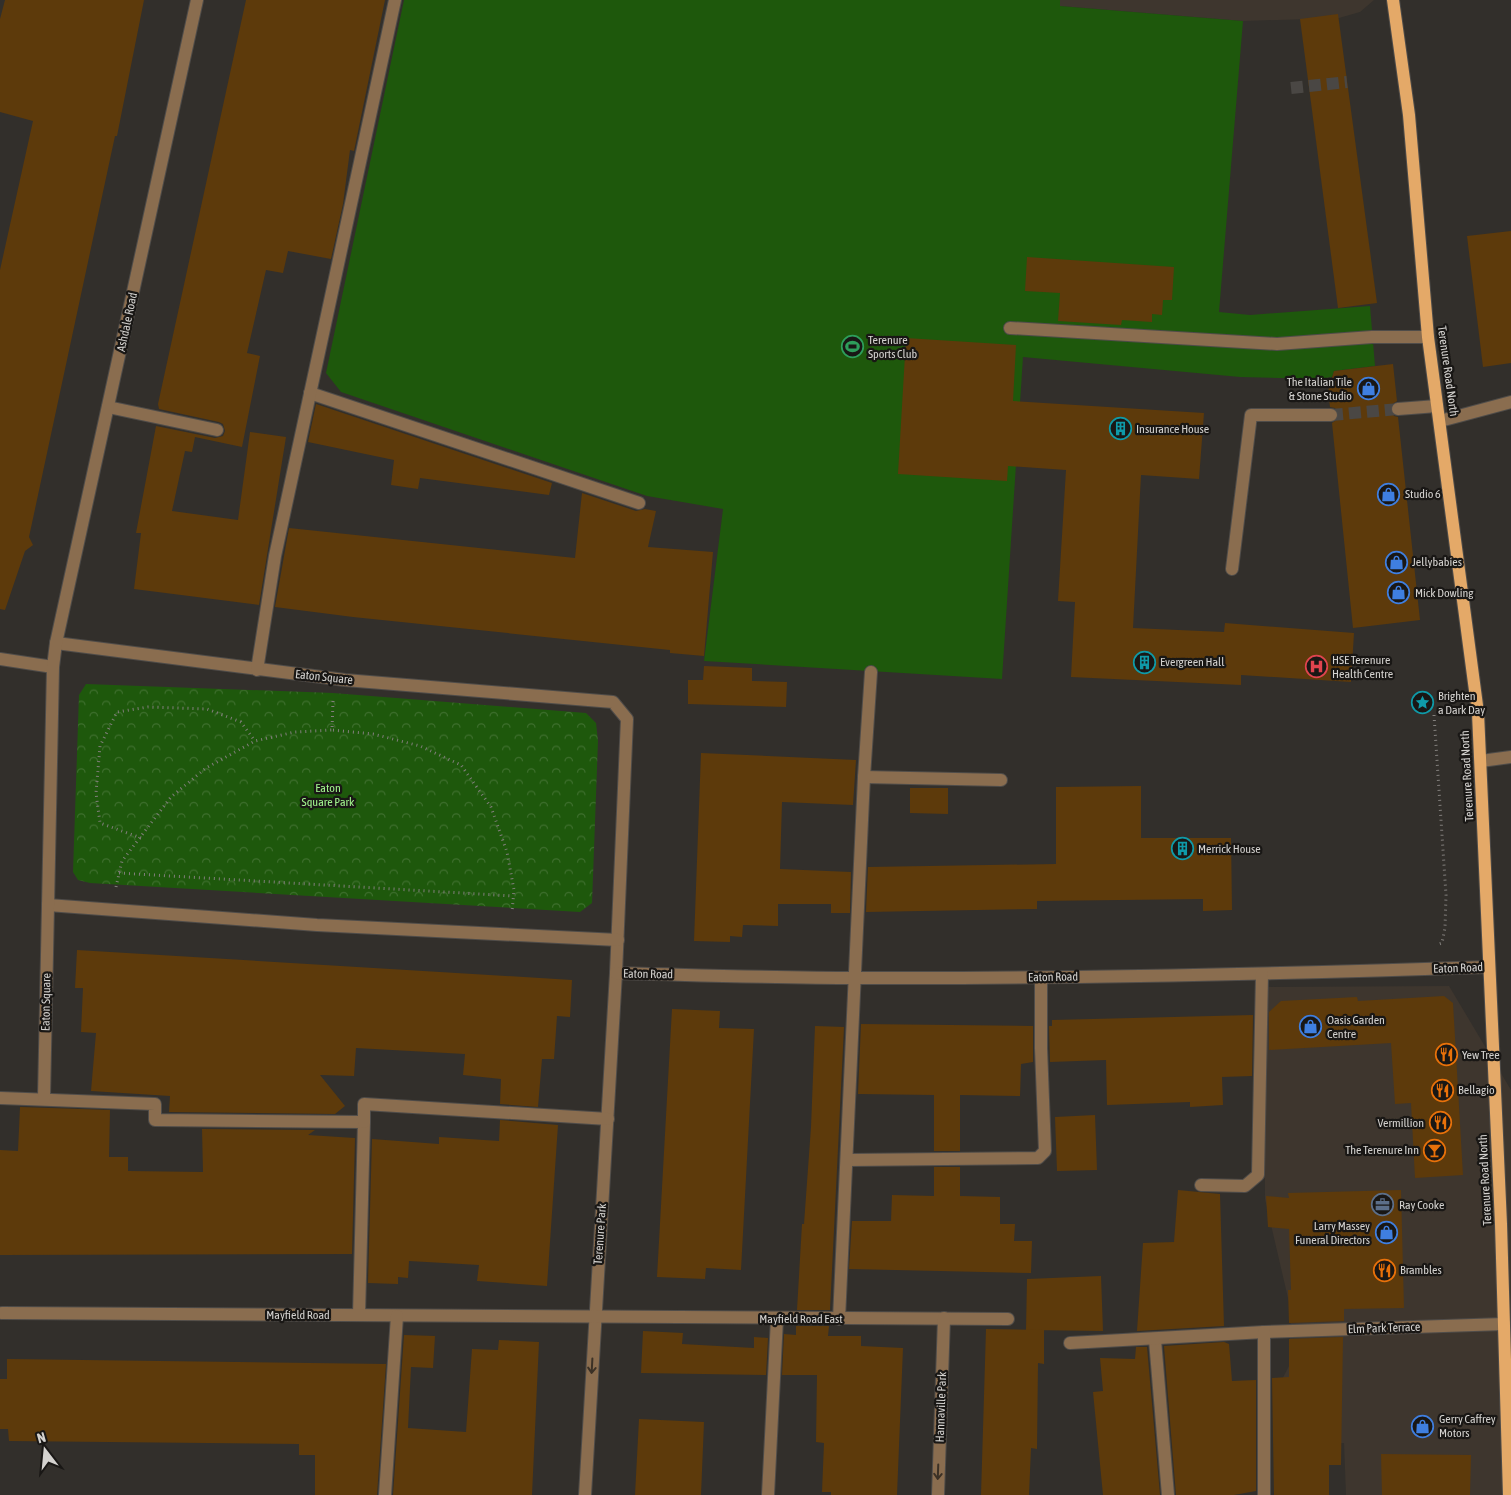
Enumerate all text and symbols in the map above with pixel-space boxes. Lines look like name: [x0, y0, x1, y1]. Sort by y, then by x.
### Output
street label: Ashdale Road: [114, 291, 140, 353]
street label: Terenure Road North: [1435, 325, 1461, 417]
place label: Terenure Sports Club: [868, 333, 918, 361]
sports icon: Terenure Sports Club: [840, 335, 864, 359]
place label: The Italian Tile & Stone Studio: [1287, 375, 1352, 403]
shop icon: The Italian Tile & Stone Studio: [1356, 377, 1380, 401]
building icon: Insurance House: [1108, 417, 1132, 441]
place label: Insurance House: [1136, 422, 1209, 436]
shop icon: Studio 6: [1377, 482, 1401, 506]
place label: Studio 6: [1405, 487, 1441, 501]
shop icon: Jellybabies: [1384, 550, 1408, 574]
place label: Jellybabies: [1412, 555, 1462, 569]
shop icon: Mick Dowling: [1387, 581, 1411, 605]
place label: Mick Dowling: [1415, 586, 1474, 600]
building icon: Evergreen Hall: [1132, 650, 1156, 674]
place label: HSE Terenure Health Centre: [1332, 653, 1393, 681]
place label: Evergreen Hall: [1160, 655, 1225, 669]
hospital icon: HSE Terenure Health Centre: [1304, 655, 1328, 679]
street label: Eaton Square: [294, 667, 354, 687]
place label: Brighten a Dark Day: [1438, 689, 1485, 717]
place icon: Brighten a Dark Day: [1410, 691, 1434, 715]
street label: Terenure Road North: [1458, 730, 1476, 822]
park label: Eaton Square Park: [302, 781, 355, 809]
building icon: Merrick House: [1170, 837, 1194, 861]
place label: Merrick House: [1198, 842, 1261, 856]
street label: Eaton Road: [1433, 960, 1483, 976]
street label: Eaton Road: [623, 967, 673, 981]
street label: Eaton Road: [1028, 970, 1078, 984]
street label: Eaton Square: [38, 973, 54, 1031]
place label: Oasis Garden Centre: [1327, 1013, 1385, 1041]
shop icon: Oasis Garden Centre: [1299, 1015, 1323, 1039]
restaurant icon: Yew Tree: [1434, 1043, 1458, 1067]
place label: Yew Tree: [1462, 1048, 1500, 1062]
restaurant icon: Bellagio: [1430, 1078, 1454, 1102]
place label: Bellagio: [1458, 1083, 1495, 1097]
restaurant icon: Vermillion: [1428, 1111, 1452, 1135]
place label: Vermillion: [1378, 1116, 1424, 1130]
street label: Terenure Road North: [1476, 1134, 1494, 1226]
bar icon: The Terenure Inn: [1423, 1138, 1447, 1162]
place label: The Terenure Inn: [1345, 1143, 1419, 1157]
office icon: Ray Cooke: [1371, 1193, 1395, 1217]
place label: Ray Cooke: [1399, 1198, 1444, 1212]
street label: Terenure Park: [591, 1202, 609, 1265]
place label: Larry Massey Funeral Directors: [1295, 1219, 1370, 1247]
shop icon: Larry Massey Funeral Directors: [1374, 1221, 1398, 1245]
restaurant icon: Brambles: [1372, 1258, 1396, 1282]
place label: Brambles: [1400, 1263, 1442, 1277]
street label: Mayfield Road: [266, 1308, 330, 1322]
street label: Mayfield Road East: [759, 1312, 843, 1326]
street label: Elm Park Terrace: [1347, 1320, 1421, 1336]
one-way arrow: [587, 1358, 596, 1374]
street label: Hannaville Park: [933, 1371, 949, 1443]
place label: Gerry Caffrey Motors: [1439, 1412, 1496, 1440]
shop icon: Gerry Caffrey Motors: [1411, 1414, 1435, 1438]
north arrow: [20, 1425, 70, 1475]
text: N: [35, 1429, 48, 1446]
one-way arrow: [934, 1464, 943, 1480]

